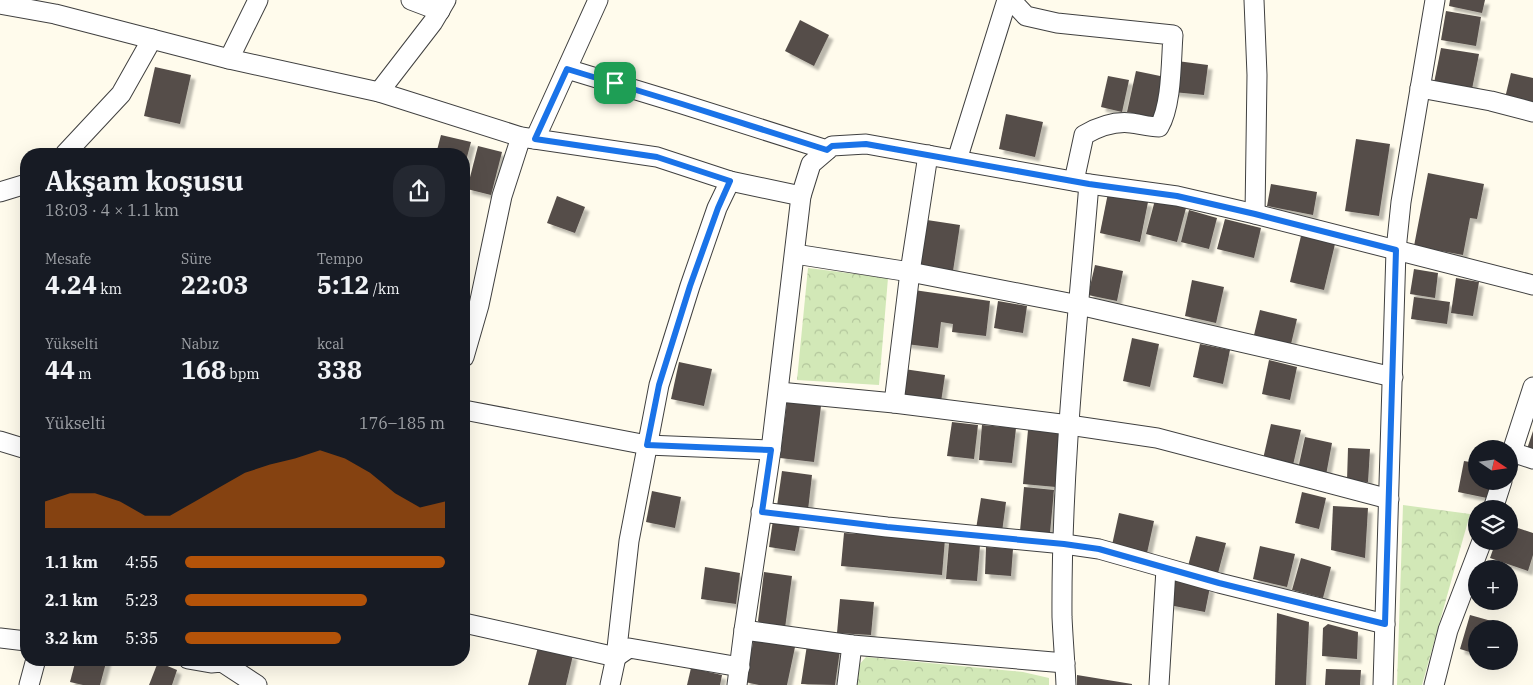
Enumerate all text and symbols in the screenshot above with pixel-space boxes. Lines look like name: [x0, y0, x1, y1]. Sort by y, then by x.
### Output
pin: [594, 62, 636, 104]
icon: arrive: [601, 69, 629, 97]
text: Akşam koşusu: [45, 162, 244, 199]
button: share: [393, 165, 445, 217]
text: 18:03 · 4 × 1.1 km: [45, 200, 179, 220]
text: Mesafe: [45, 250, 91, 268]
text: Süre: [181, 250, 212, 268]
text: Tempo: [317, 250, 363, 268]
text: 4.24: [45, 268, 97, 301]
text: 22:03: [181, 268, 249, 301]
text: 5:12: [317, 268, 370, 301]
text: km: [97, 280, 122, 298]
text: /km: [370, 280, 399, 298]
text: Yükselti: [45, 335, 98, 353]
text: Nabız: [181, 335, 219, 353]
text: kcal: [317, 335, 344, 353]
text: 44: [45, 353, 75, 386]
text: 168: [181, 353, 226, 386]
text: 338: [317, 353, 362, 386]
text: m: [75, 365, 92, 383]
text: bpm: [226, 365, 260, 383]
text: Yükselti: [45, 413, 106, 433]
text: 176–185 m: [359, 413, 445, 433]
north arrow: [1468, 440, 1518, 490]
map controls: [1468, 440, 1518, 670]
button: layers: [1468, 500, 1518, 550]
text: 1.1 km: [45, 552, 98, 572]
text: 4:55: [125, 552, 158, 572]
button: +: [1468, 560, 1518, 610]
text: 2.1 km: [45, 590, 98, 610]
text: 5:23: [125, 590, 158, 610]
button: −: [1468, 620, 1518, 670]
text: 3.2 km: [45, 628, 98, 648]
text: 5:35: [125, 628, 158, 648]

